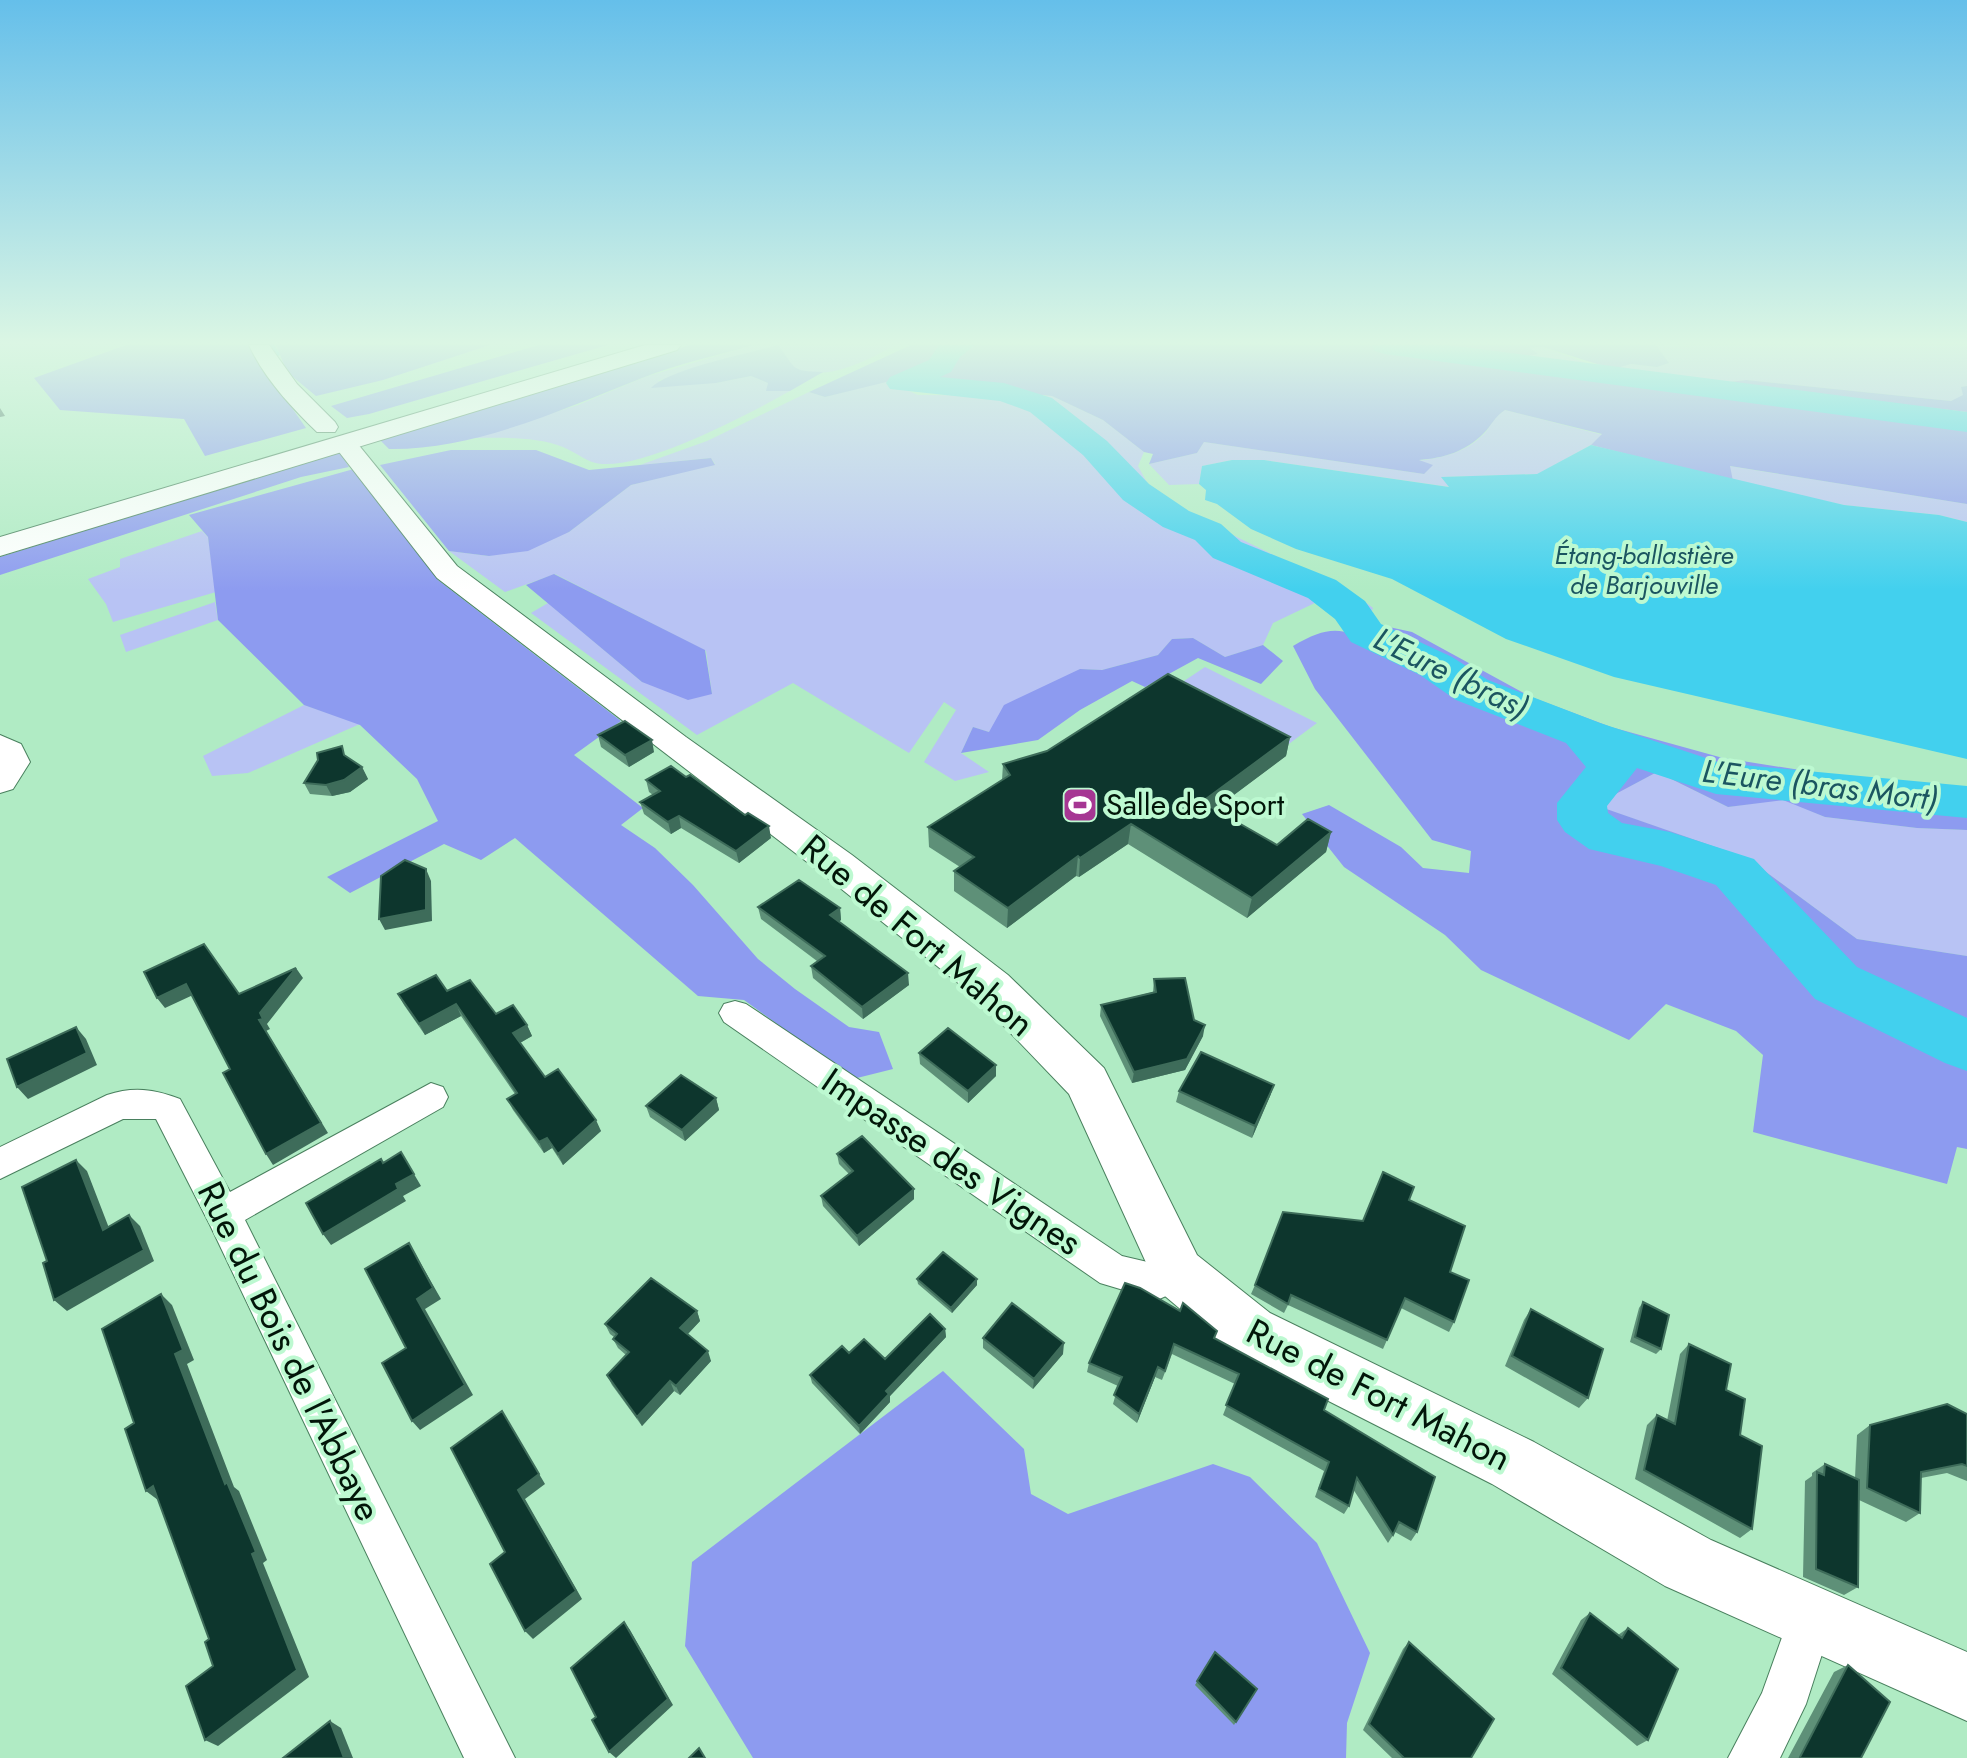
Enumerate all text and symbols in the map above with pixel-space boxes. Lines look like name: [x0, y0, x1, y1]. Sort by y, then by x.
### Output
water label: Étang-ballastière de Barjouville: [1554, 536, 1734, 604]
water label: L'Eure (bras): [1366, 616, 1536, 730]
water label: L'Eure (bras Mort): [1700, 748, 1940, 822]
place label: Salle de Sport: [1106, 783, 1285, 826]
sports icon: Salle de Sport: [1061, 786, 1099, 824]
street label: Rue de Fort Mahon: [790, 822, 1046, 1048]
street label: Impasse des Vignes: [812, 1055, 1092, 1267]
street label: Rue du Bois de l'Abbaye: [185, 1173, 395, 1529]
street label: Rue de Fort Mahon: [1238, 1305, 1520, 1483]

